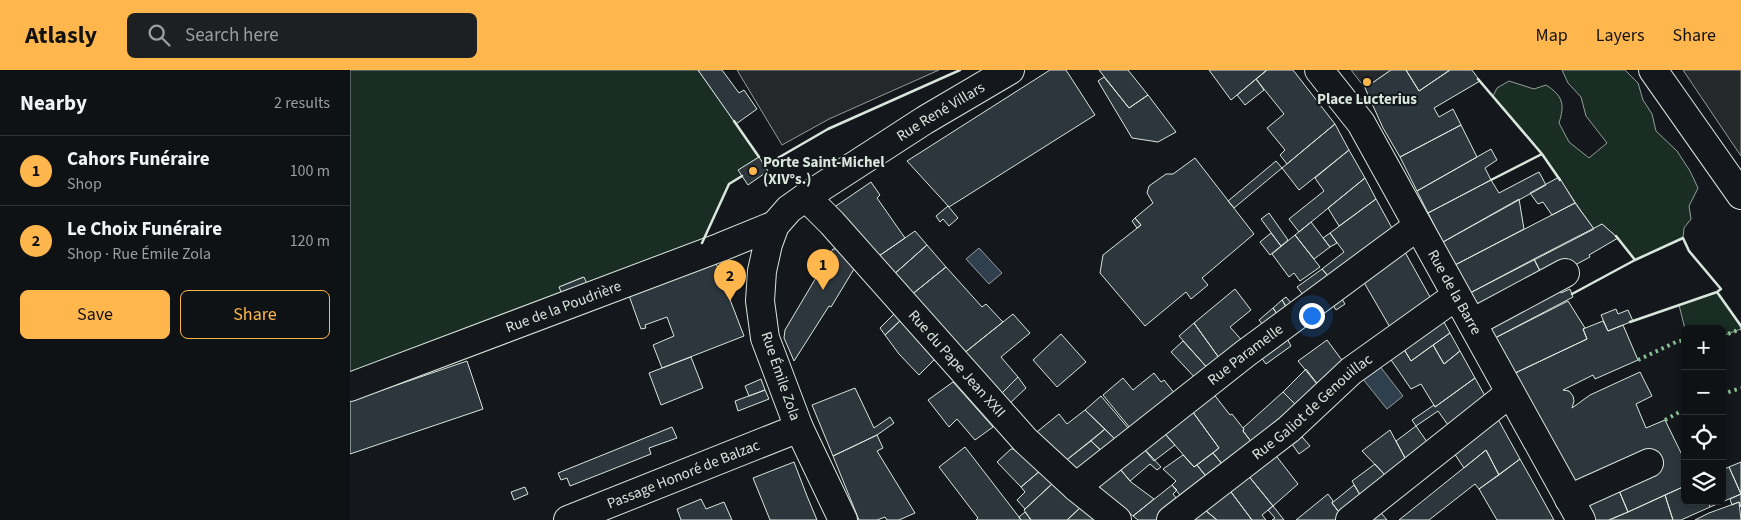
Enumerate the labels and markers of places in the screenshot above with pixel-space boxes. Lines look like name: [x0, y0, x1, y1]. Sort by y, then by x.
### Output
marker: Place Lucterius: [1361, 76, 1373, 88]
place label: Place Lucterius: [1317, 89, 1417, 110]
place label: Porte Saint-Michel (XIV°s.): [763, 152, 885, 190]
marker: Porte Saint-Michel (XIV°s.): [747, 165, 759, 177]
pin: 1: [807, 249, 839, 290]
pin: 2: [714, 260, 746, 301]

